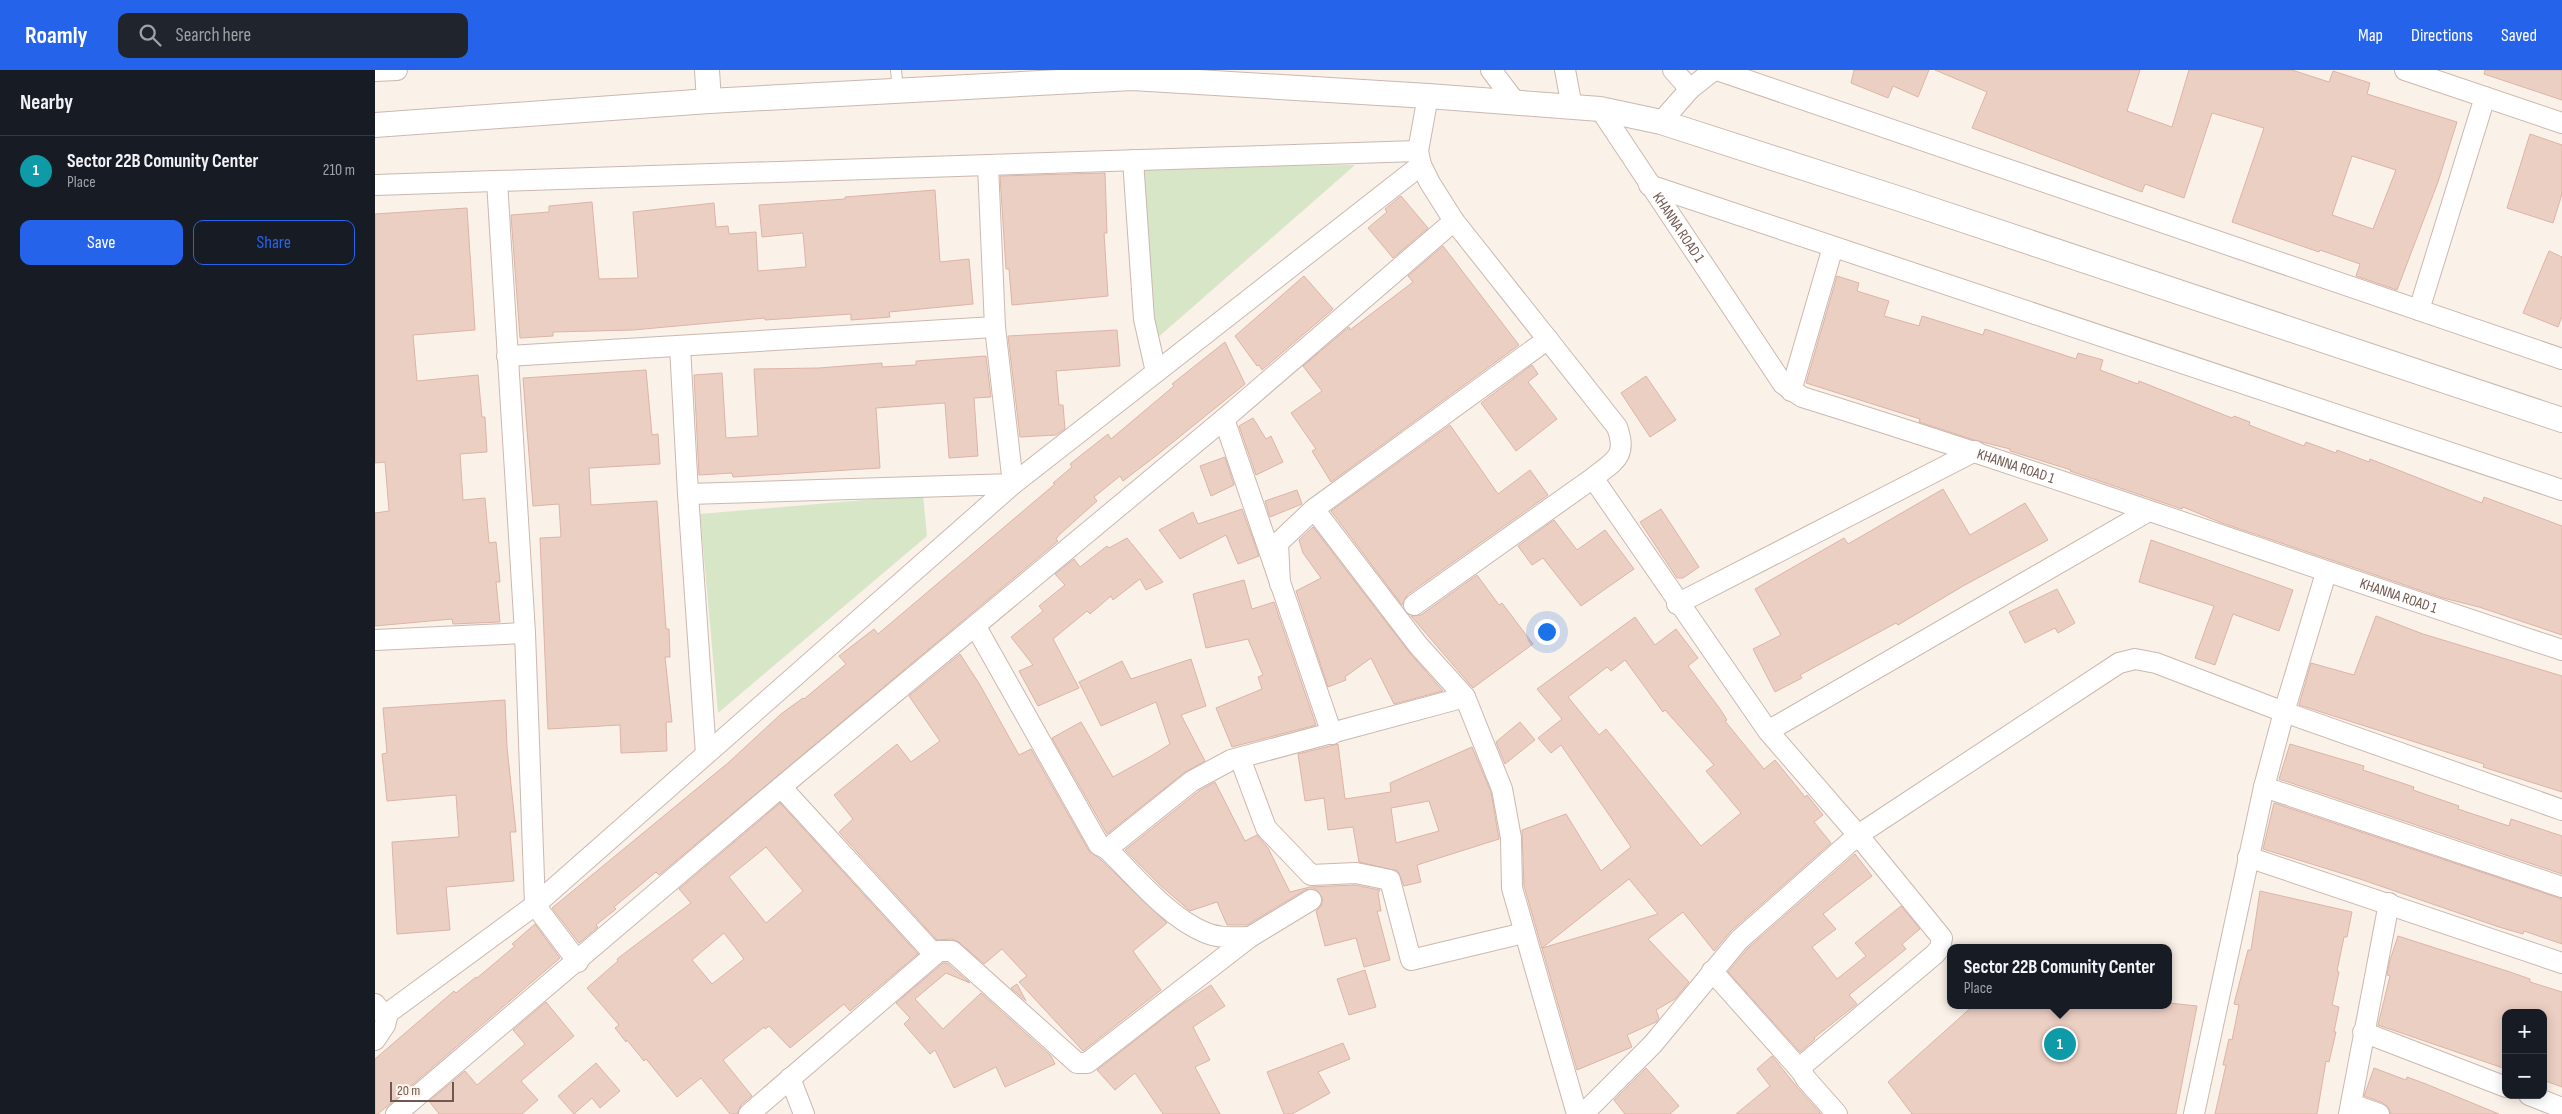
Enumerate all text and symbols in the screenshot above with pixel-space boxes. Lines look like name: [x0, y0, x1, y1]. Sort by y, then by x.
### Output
search box: [118, 13, 468, 58]
text: Roamly: [25, 21, 88, 50]
icon: search: [136, 21, 164, 49]
text: Search here: [176, 24, 251, 47]
text: Map: [2358, 25, 2383, 46]
text: Directions: [2411, 25, 2473, 46]
text: Saved: [2501, 25, 2537, 46]
text: Nearby: [20, 90, 73, 115]
text: Sector 22B Comunity Center: [67, 150, 258, 173]
text: 1: [33, 161, 39, 180]
text: 210 m: [323, 161, 355, 180]
text: Place: [67, 173, 96, 192]
street label: KHANNA ROAD 1: [1648, 188, 1709, 267]
button: Save: [20, 220, 183, 265]
button: Share: [193, 220, 355, 265]
street label: KHANNA ROAD 1: [1975, 444, 2058, 488]
street label: KHANNA ROAD 1: [2357, 574, 2440, 618]
your location: [1534, 619, 1560, 645]
popup: [1947, 944, 2172, 1009]
text: Sector 22B Comunity Center: [1964, 956, 2155, 979]
text: Place: [1964, 979, 1992, 998]
map controls: [2502, 1009, 2547, 1099]
button: +: [2502, 1009, 2547, 1054]
pin: 1: [2044, 1025, 2076, 1063]
button: −: [2502, 1054, 2547, 1099]
scale bar: [390, 1079, 454, 1102]
text: 20 m: [397, 1082, 420, 1099]

